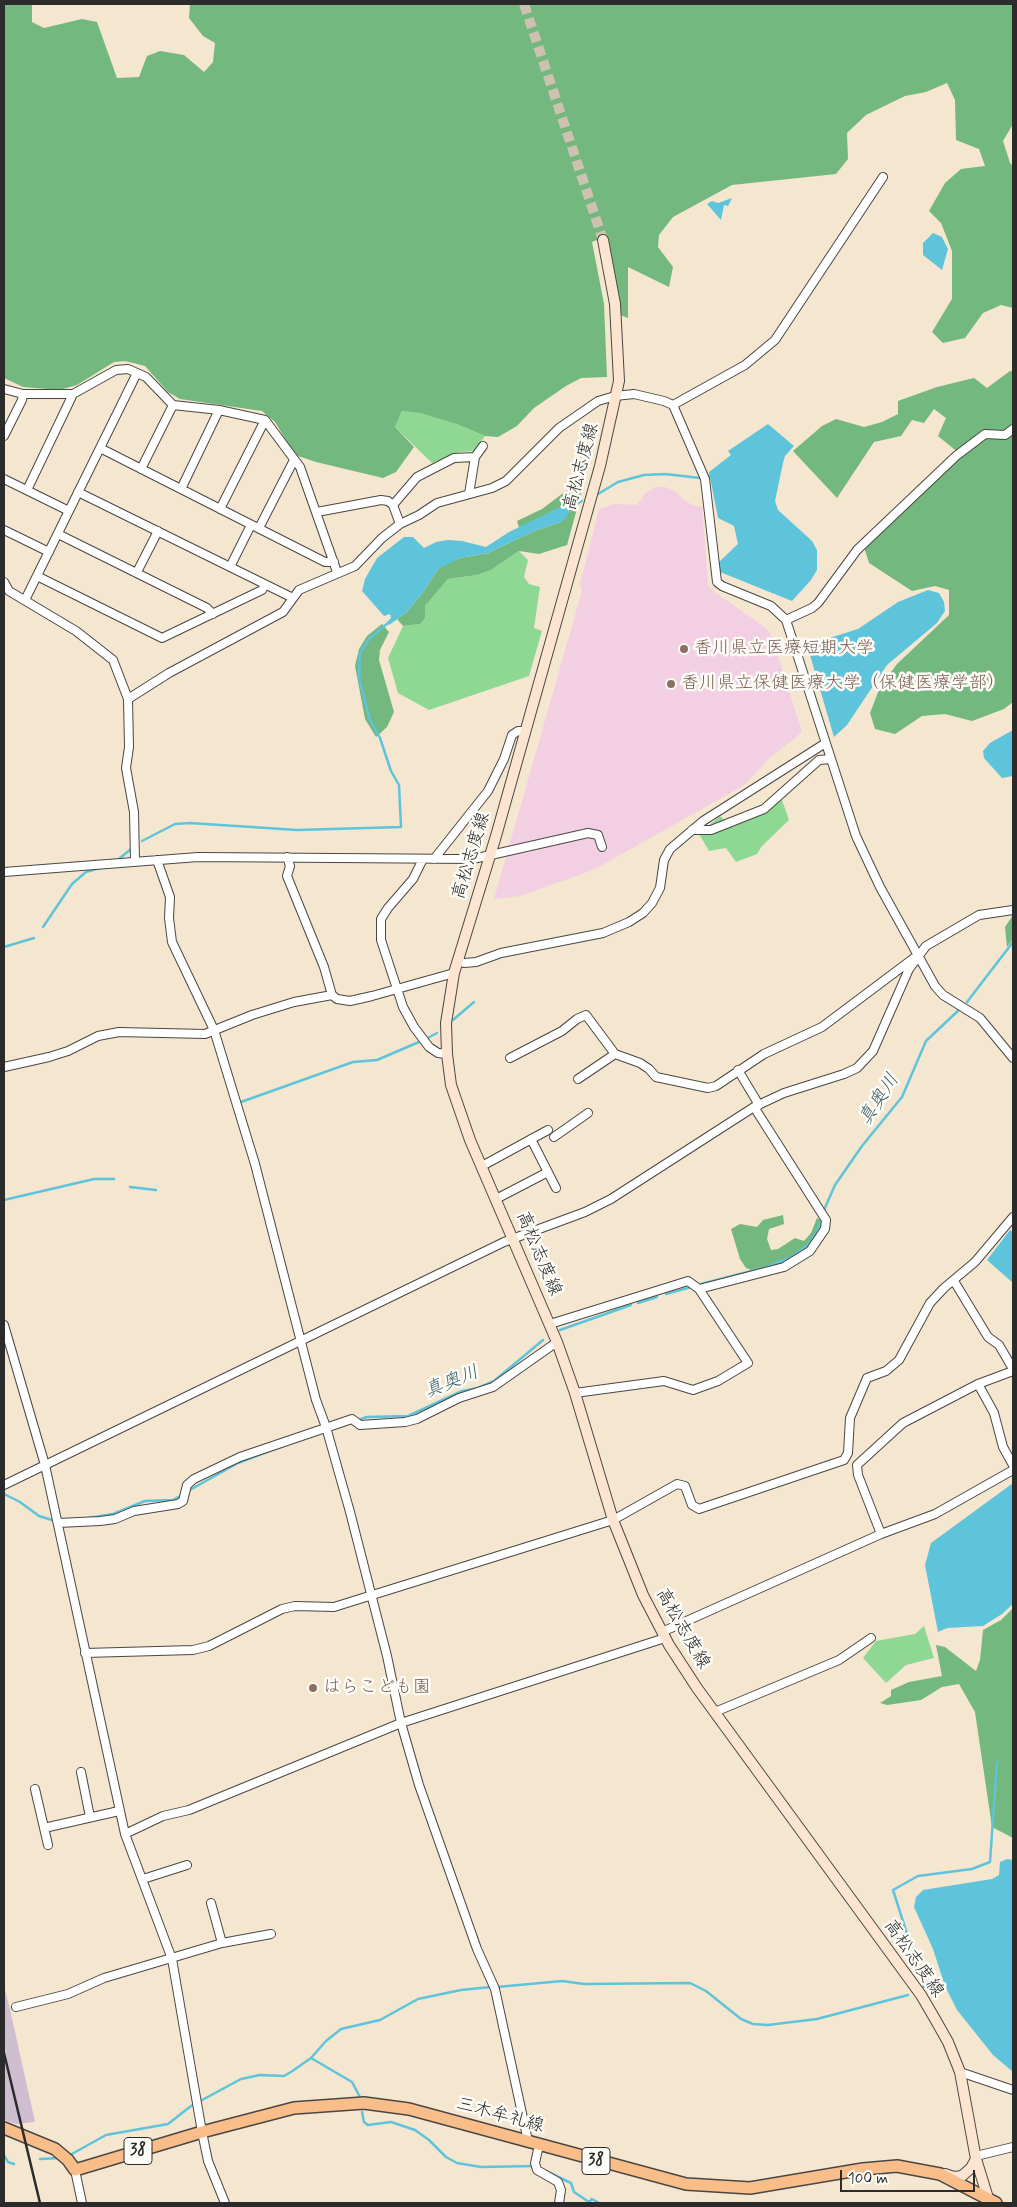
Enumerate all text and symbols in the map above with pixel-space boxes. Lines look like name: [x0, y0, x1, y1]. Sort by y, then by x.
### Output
street label: 高松志度線: [560, 421, 604, 513]
place label: 香川県立医療短期大学: [694, 638, 874, 660]
marker: 香川県立医療短期大学: [678, 643, 690, 655]
place label: 香川県立保健医療大学（保健医療学部）: [681, 673, 1005, 695]
marker: 香川県立保健医療大学（保健医療学部）: [665, 678, 677, 690]
street label: 高松志度線: [449, 810, 495, 902]
water label: 真奥川: [855, 1070, 905, 1130]
street label: 高松志度線: [510, 1208, 566, 1300]
water label: 真奥川: [421, 1362, 483, 1404]
street label: 高松志度線: [650, 1585, 714, 1673]
place label: はらこども園: [323, 1677, 431, 1699]
marker: はらこども園: [307, 1682, 319, 1694]
street label: 高松志度線: [878, 1916, 948, 2002]
street label: 三木牟礼線: [454, 2094, 546, 2138]
road number: 38: [124, 2138, 152, 2164]
road number: 38: [582, 2148, 610, 2174]
scale bar: [842, 2160, 977, 2192]
text: 100 m: [848, 2169, 888, 2189]

